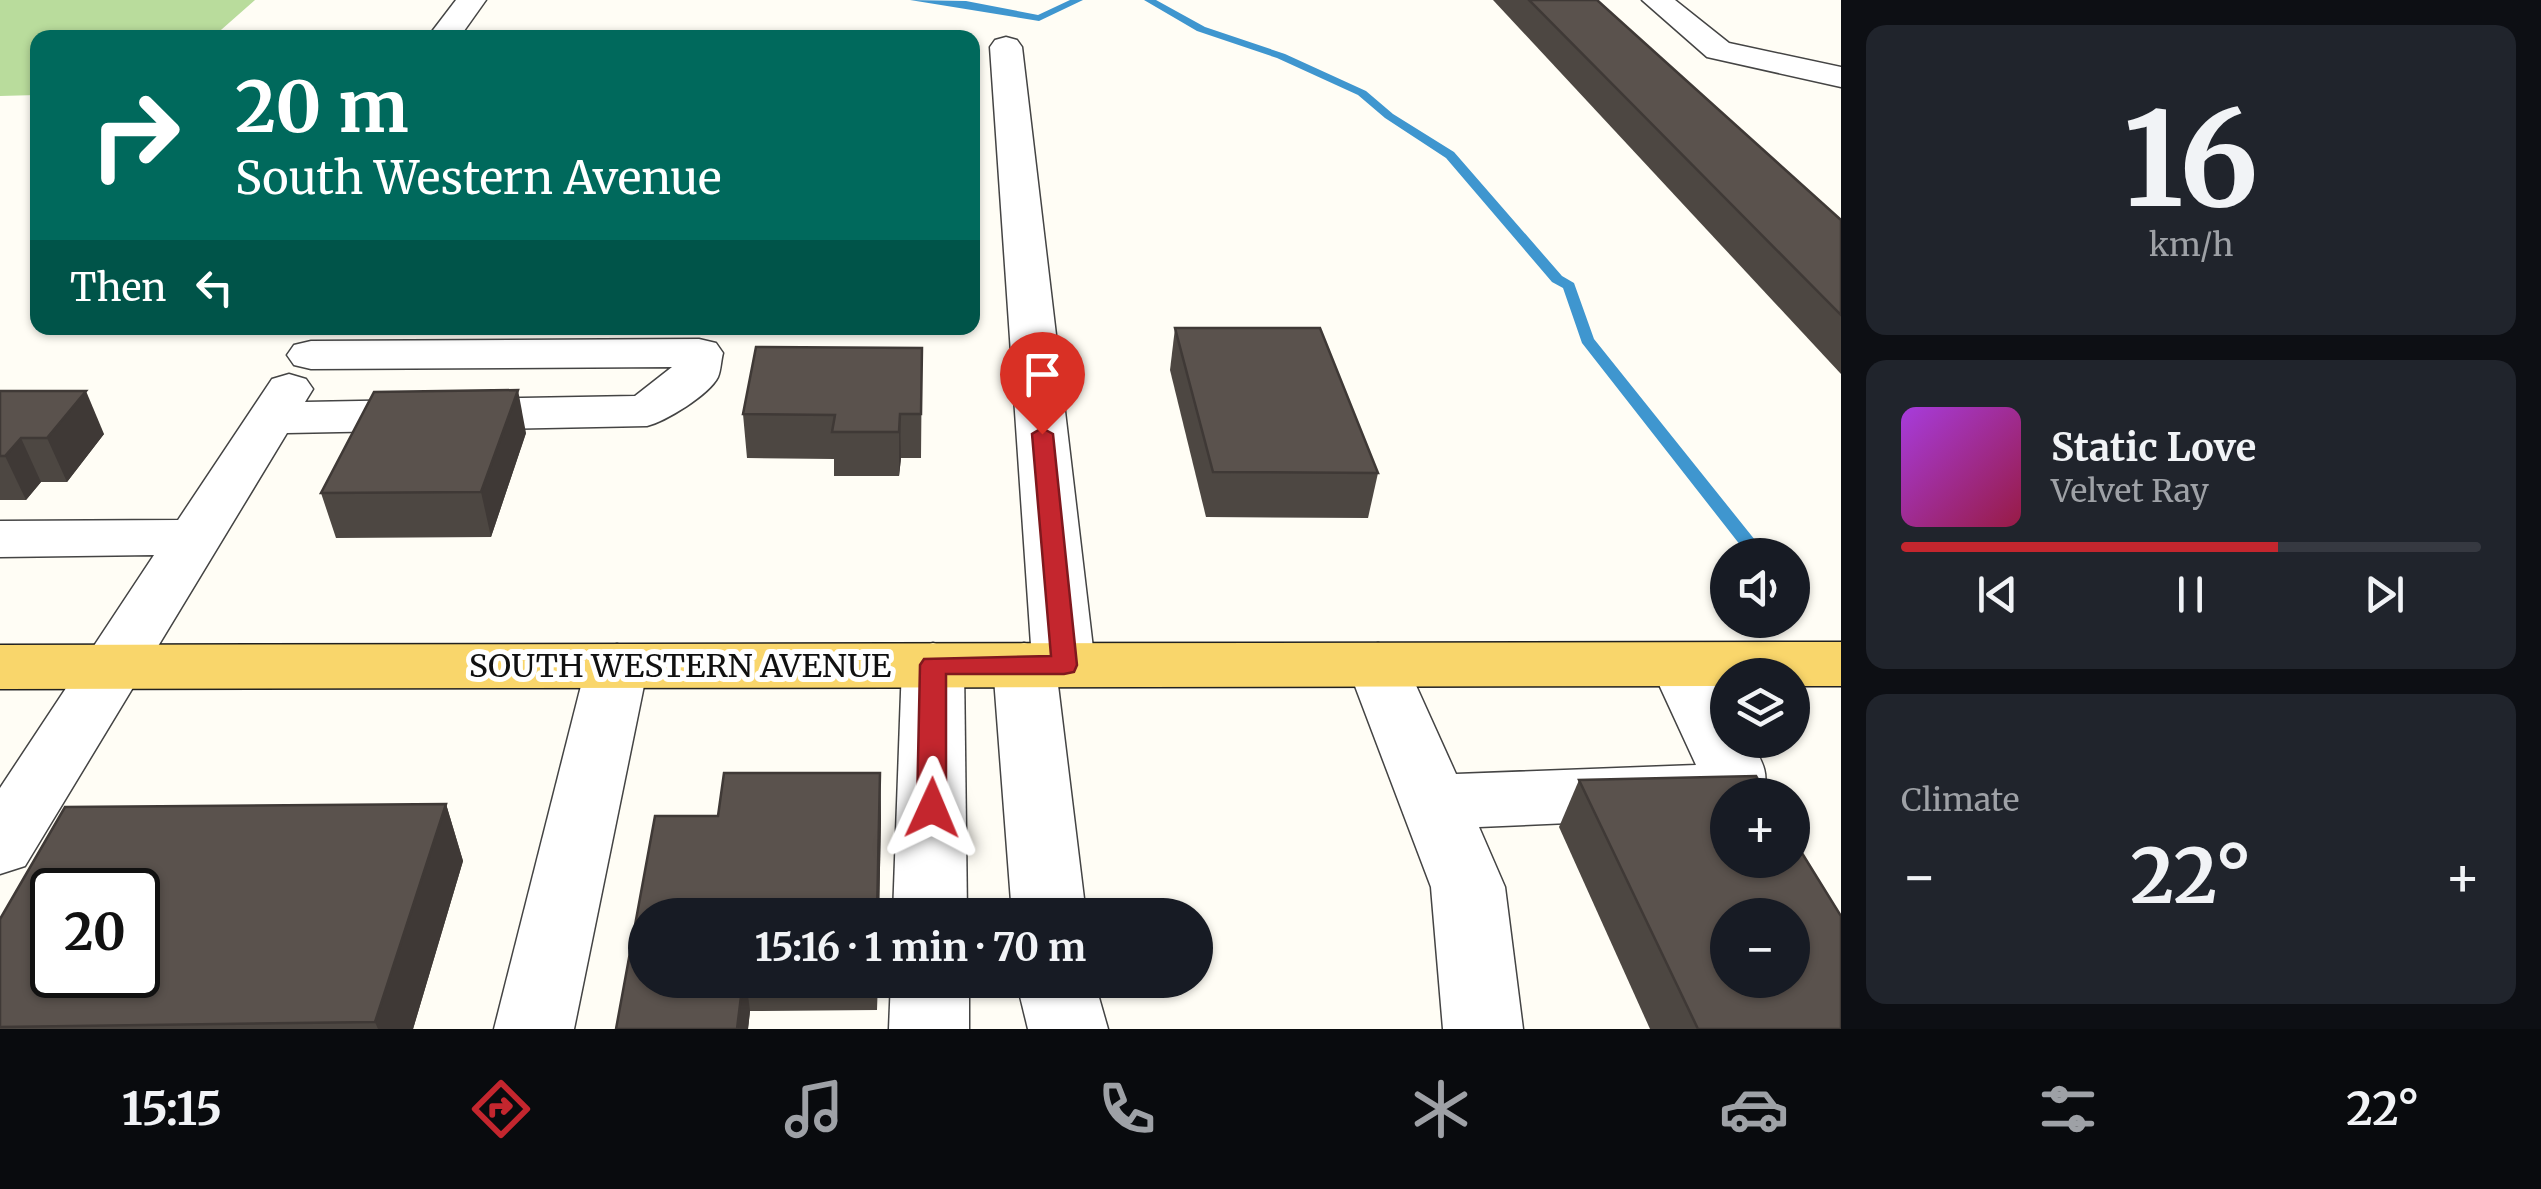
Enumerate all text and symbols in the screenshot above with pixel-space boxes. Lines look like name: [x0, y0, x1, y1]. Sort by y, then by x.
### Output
text: 20 m: [235, 63, 409, 151]
icon: right: [70, 70, 200, 200]
text: 16: [2123, 78, 2259, 241]
text: South Western Avenue: [235, 150, 722, 206]
text: km/h: [2149, 225, 2233, 265]
icon: left: [187, 260, 242, 315]
text: Then: [70, 264, 167, 311]
pin: [1000, 332, 1085, 435]
icon: arrive: [1015, 347, 1070, 402]
text: Static Love: [2051, 424, 2256, 471]
text: Velvet Ray: [2051, 471, 2209, 511]
map controls: [1710, 538, 1810, 998]
button: sound: [1710, 538, 1810, 638]
icon: previous: [1970, 567, 2025, 622]
icon: pause: [2163, 567, 2218, 622]
icon: next: [2357, 567, 2412, 622]
street label: SOUTH WESTERN AVENUE: [469, 646, 892, 686]
button: layers: [1710, 658, 1810, 758]
position arrow: [880, 756, 984, 860]
button: +: [1710, 778, 1810, 878]
text: Climate: [1901, 780, 2019, 820]
text: 22°: [2130, 829, 2252, 923]
text: −: [1901, 842, 1938, 911]
text: +: [2444, 842, 2481, 911]
speed limit sign: 20: [30, 868, 160, 998]
button: −: [1710, 898, 1810, 998]
text: 15:16 · 1 min · 70 m: [755, 924, 1086, 971]
icon: directions: [466, 1074, 536, 1144]
icon: music: [779, 1074, 849, 1144]
icon: phone: [1092, 1074, 1162, 1144]
icon: climate: [1406, 1074, 1476, 1144]
icon: car: [1719, 1074, 1789, 1144]
icon: filters: [2033, 1074, 2103, 1144]
text: 15:15: [122, 1081, 222, 1137]
text: 22°: [2346, 1081, 2419, 1137]

